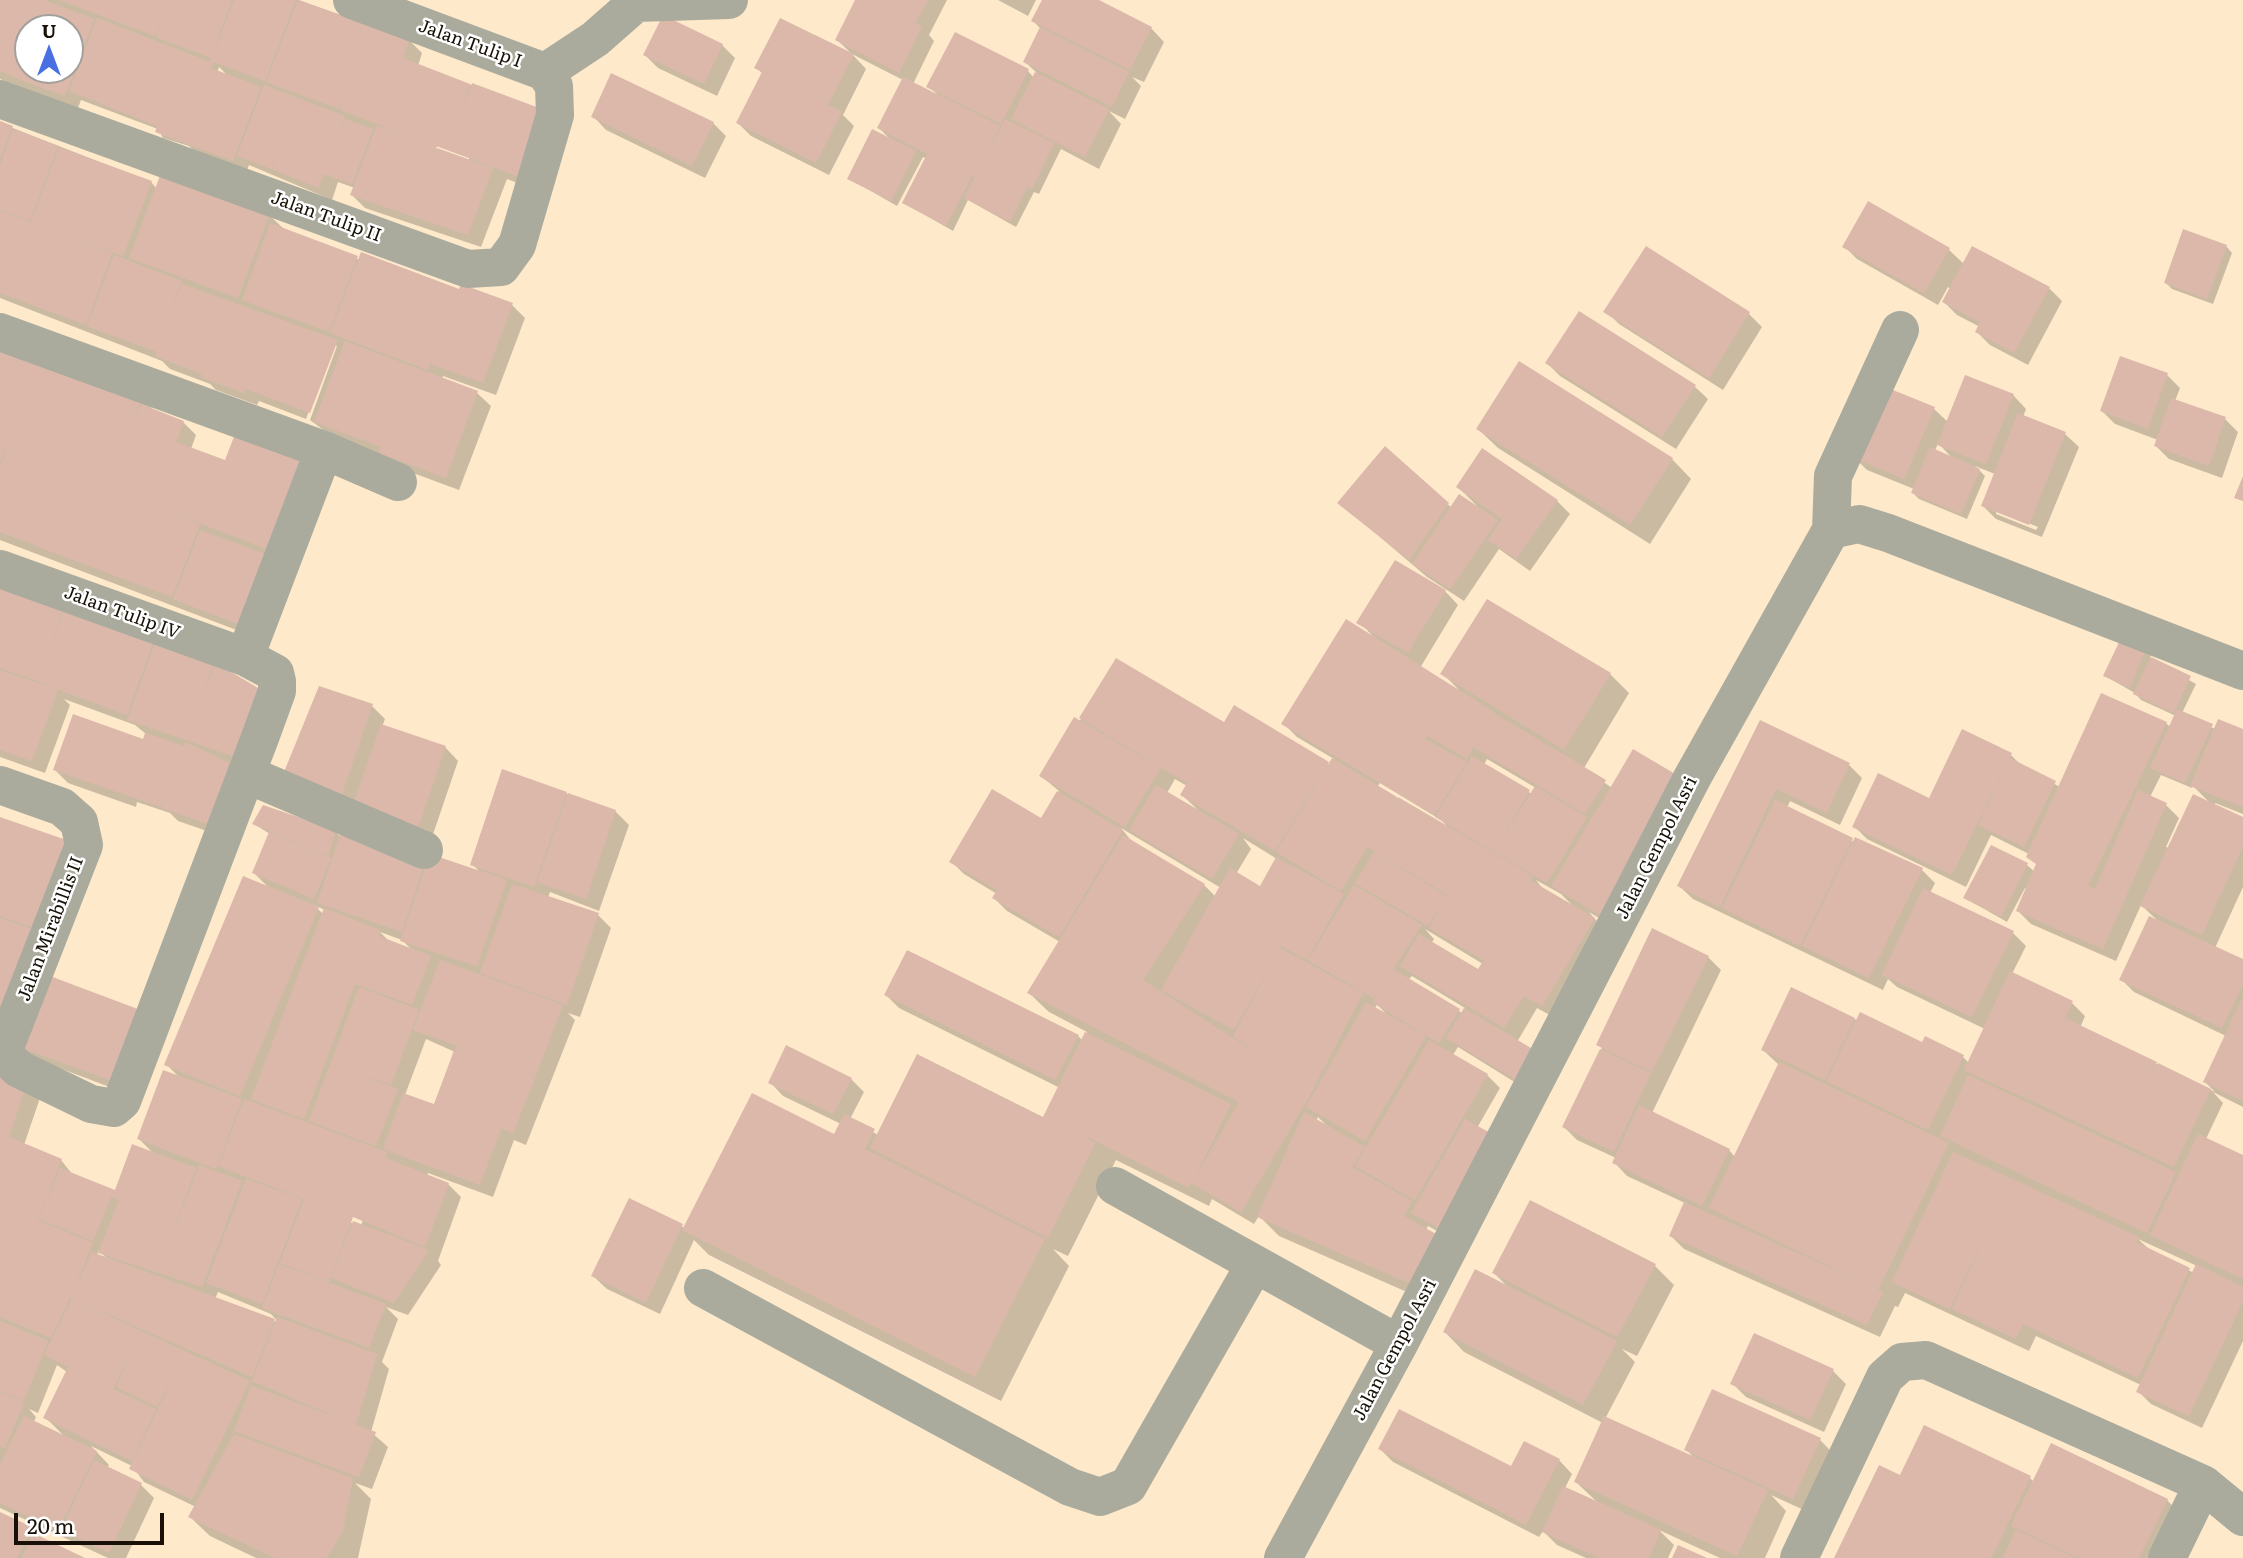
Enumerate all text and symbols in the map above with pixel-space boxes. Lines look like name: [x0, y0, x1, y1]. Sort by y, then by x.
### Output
north arrow: [14, 14, 84, 84]
street label: Jalan Tulip I: [415, 15, 525, 73]
text: U: [42, 16, 56, 44]
street label: Jalan Tulip II: [268, 187, 384, 247]
street label: Jalan Tulip IV: [61, 582, 183, 644]
street label: Jalan Gempol Asri: [1612, 773, 1702, 923]
street label: Jalan Mirabillis II: [13, 854, 89, 1004]
street label: Jalan Gempol Asri: [1349, 1276, 1441, 1424]
scale bar: [18, 1498, 168, 1542]
text: 20 m: [27, 1509, 74, 1540]

